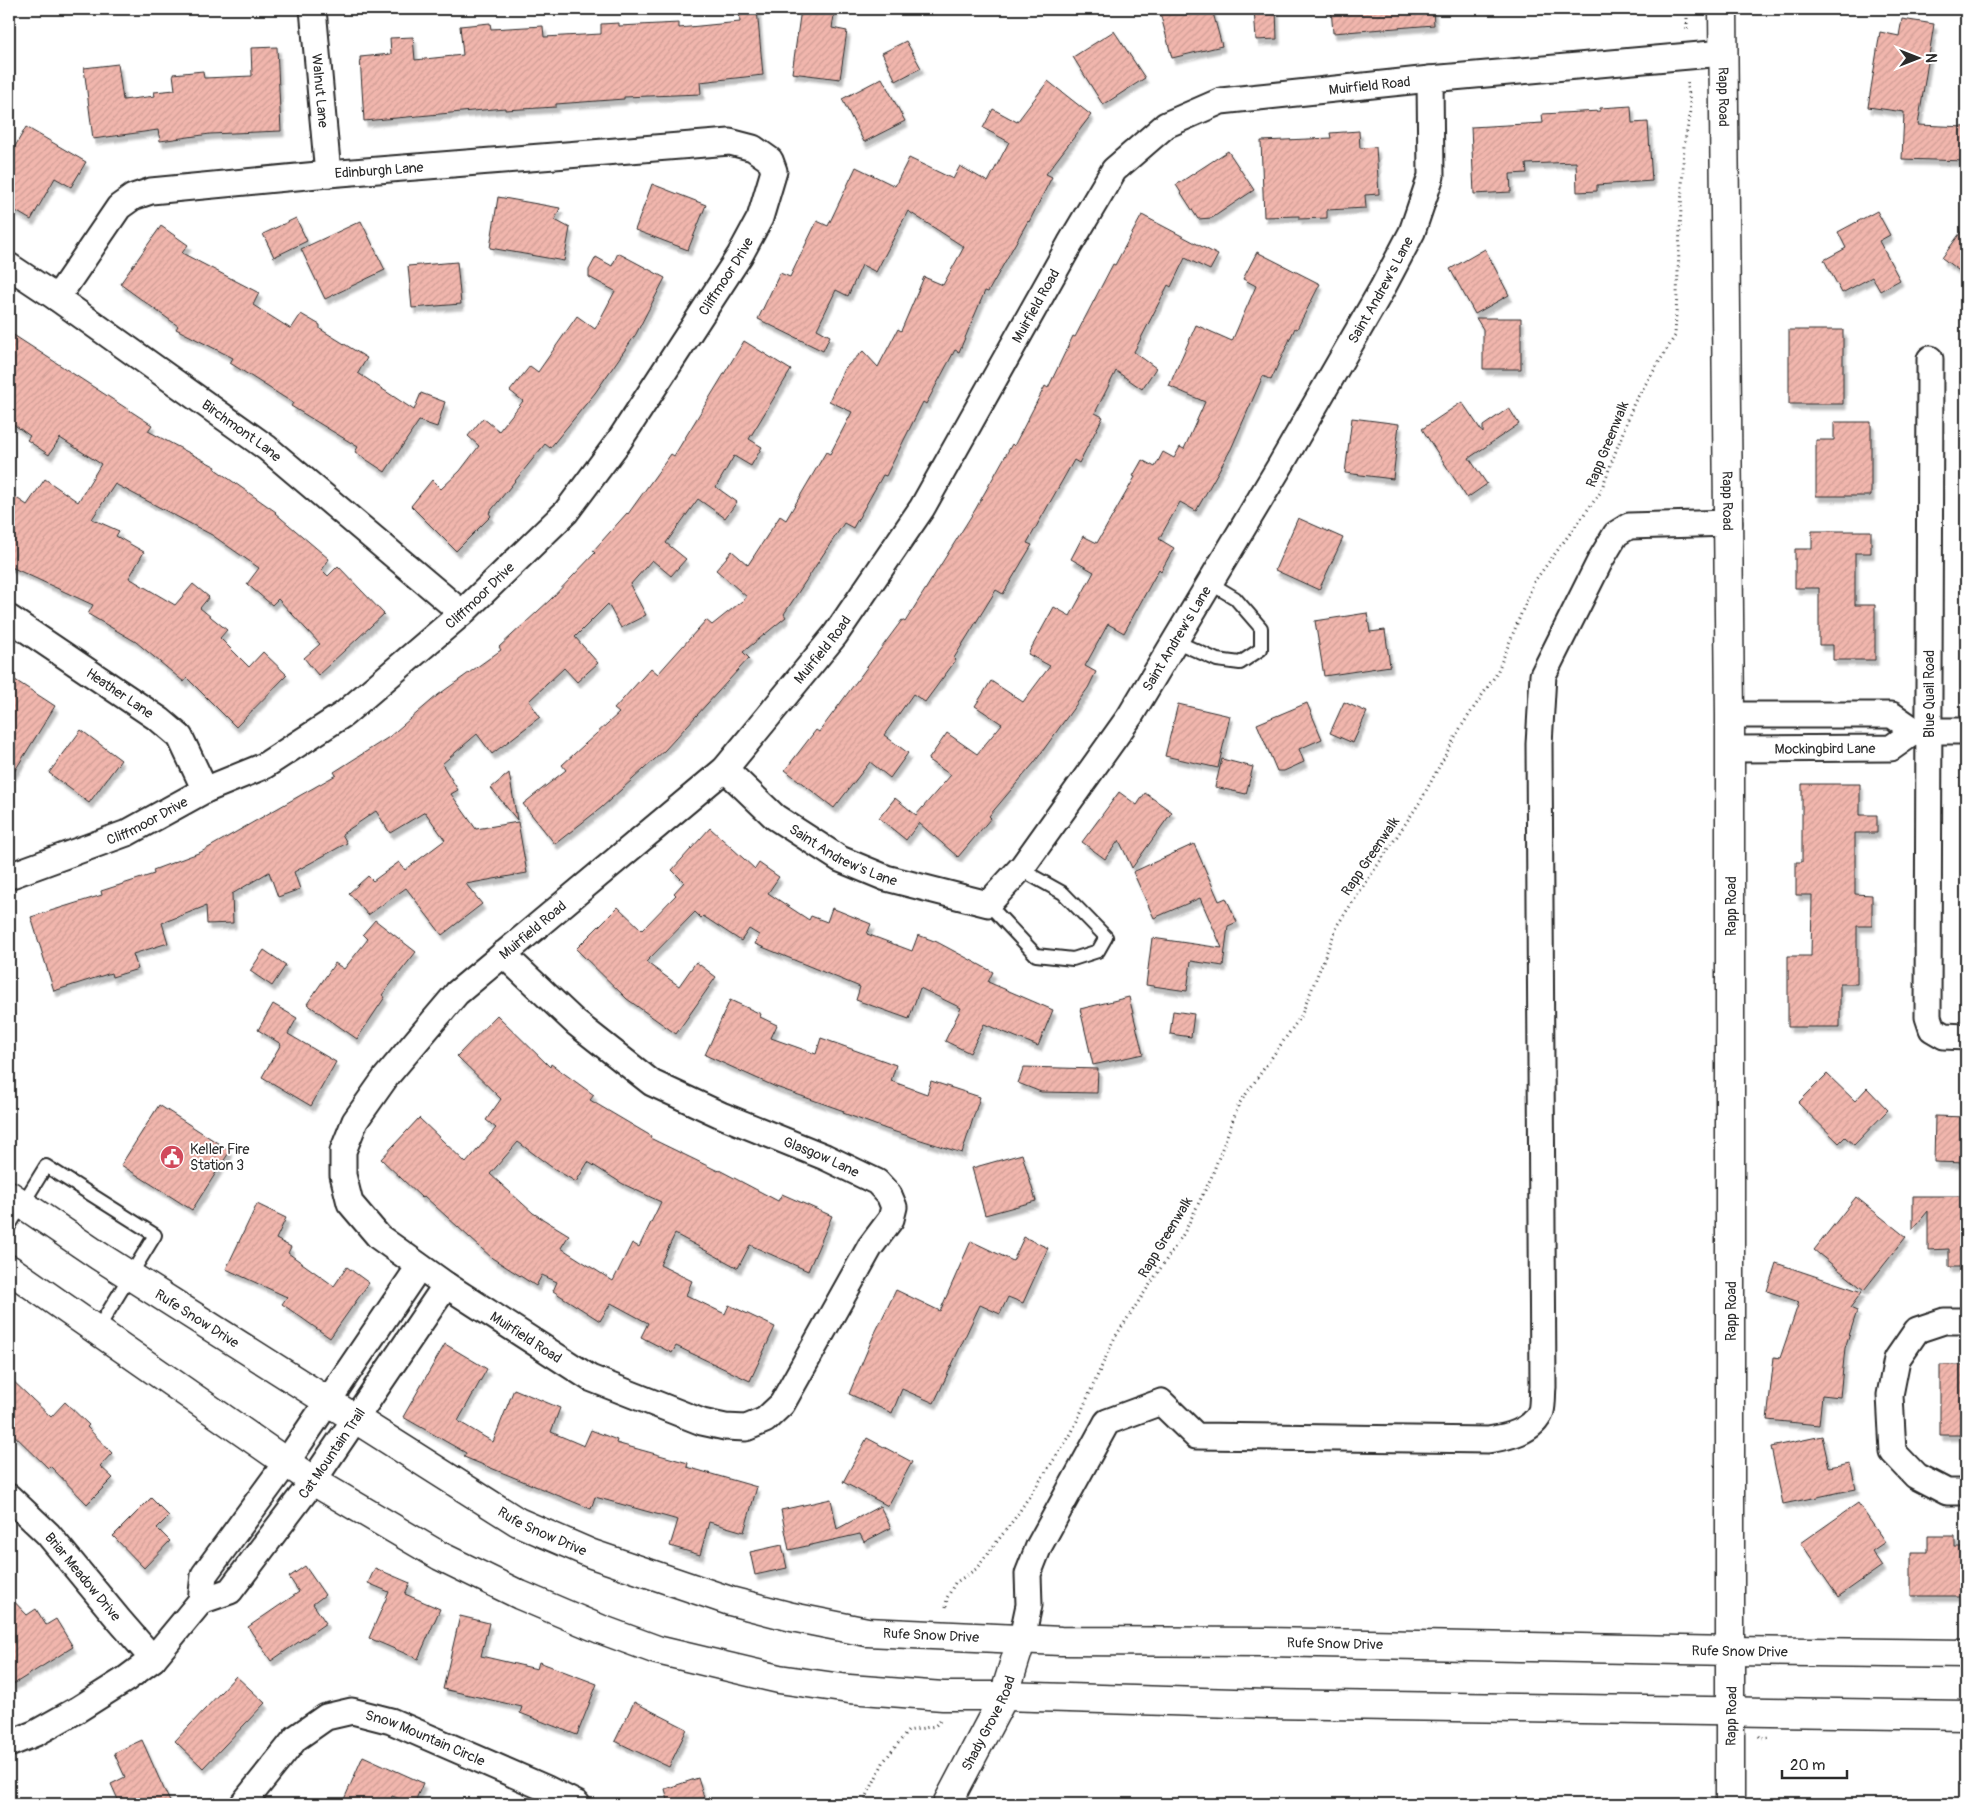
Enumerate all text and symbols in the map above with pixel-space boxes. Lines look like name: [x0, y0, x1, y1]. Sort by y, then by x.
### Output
north arrow: [1892, 32, 1942, 82]
street label: Walnut Lane: [308, 53, 332, 129]
text: N: [1922, 53, 1939, 63]
street label: Rapp Road: [1715, 67, 1732, 127]
street label: Muirfield Road: [1328, 73, 1411, 99]
street label: Edinburgh Lane: [334, 159, 424, 182]
street label: Cliffmoor Drive: [695, 234, 757, 319]
street label: Saint Andrew's Lane: [1345, 234, 1417, 347]
street label: Muirfield Road: [1008, 266, 1063, 346]
street label: Birchmont Lane: [198, 396, 285, 466]
street label: Rapp Greenwalk: [1582, 398, 1633, 490]
street label: Rapp Road: [1719, 471, 1736, 531]
street label: Cliffmoor Drive: [442, 559, 518, 633]
street label: Saint Andrew's Lane: [1139, 583, 1215, 694]
street label: Muirfield Road: [791, 612, 855, 687]
street label: Blue Quail Road: [1921, 650, 1938, 738]
street label: Heather Lane: [83, 665, 157, 722]
street label: Mockingbird Lane: [1775, 740, 1876, 758]
street label: Cliffmoor Drive: [104, 793, 191, 849]
street label: Rapp Greenwalk: [1338, 813, 1403, 899]
street label: Saint Andrew's Lane: [786, 821, 899, 890]
street label: Rapp Road: [1723, 876, 1740, 936]
street label: Muirfield Road: [496, 897, 570, 963]
street label: Glasgow Lane: [781, 1133, 862, 1181]
place label: Keller Fire Station 3: [190, 1141, 250, 1174]
public building icon: Keller Fire Station 3: [159, 1144, 185, 1170]
street label: Rapp Greenwalk: [1135, 1194, 1196, 1281]
street label: Rapp Road: [1723, 1281, 1740, 1341]
street label: Rufe Snow Drive: [152, 1286, 242, 1352]
street label: Muirfield Road: [487, 1308, 565, 1367]
street label: Cat Mountain Trail: [295, 1405, 369, 1502]
street label: Rufe Snow Drive: [495, 1503, 589, 1560]
street label: Briar Meadow Drive: [41, 1529, 124, 1625]
street label: Rufe Snow Drive: [883, 1625, 979, 1646]
street label: Rufe Snow Drive: [1287, 1634, 1383, 1653]
street label: Rufe Snow Drive: [1691, 1642, 1788, 1661]
street label: Shady Grove Road: [958, 1674, 1019, 1774]
street label: Rapp Road: [1722, 1686, 1741, 1746]
street label: Snow Mountain Circle: [363, 1707, 488, 1770]
scale bar: [1782, 1748, 1848, 1780]
text: 20 m: [1790, 1756, 1825, 1775]

